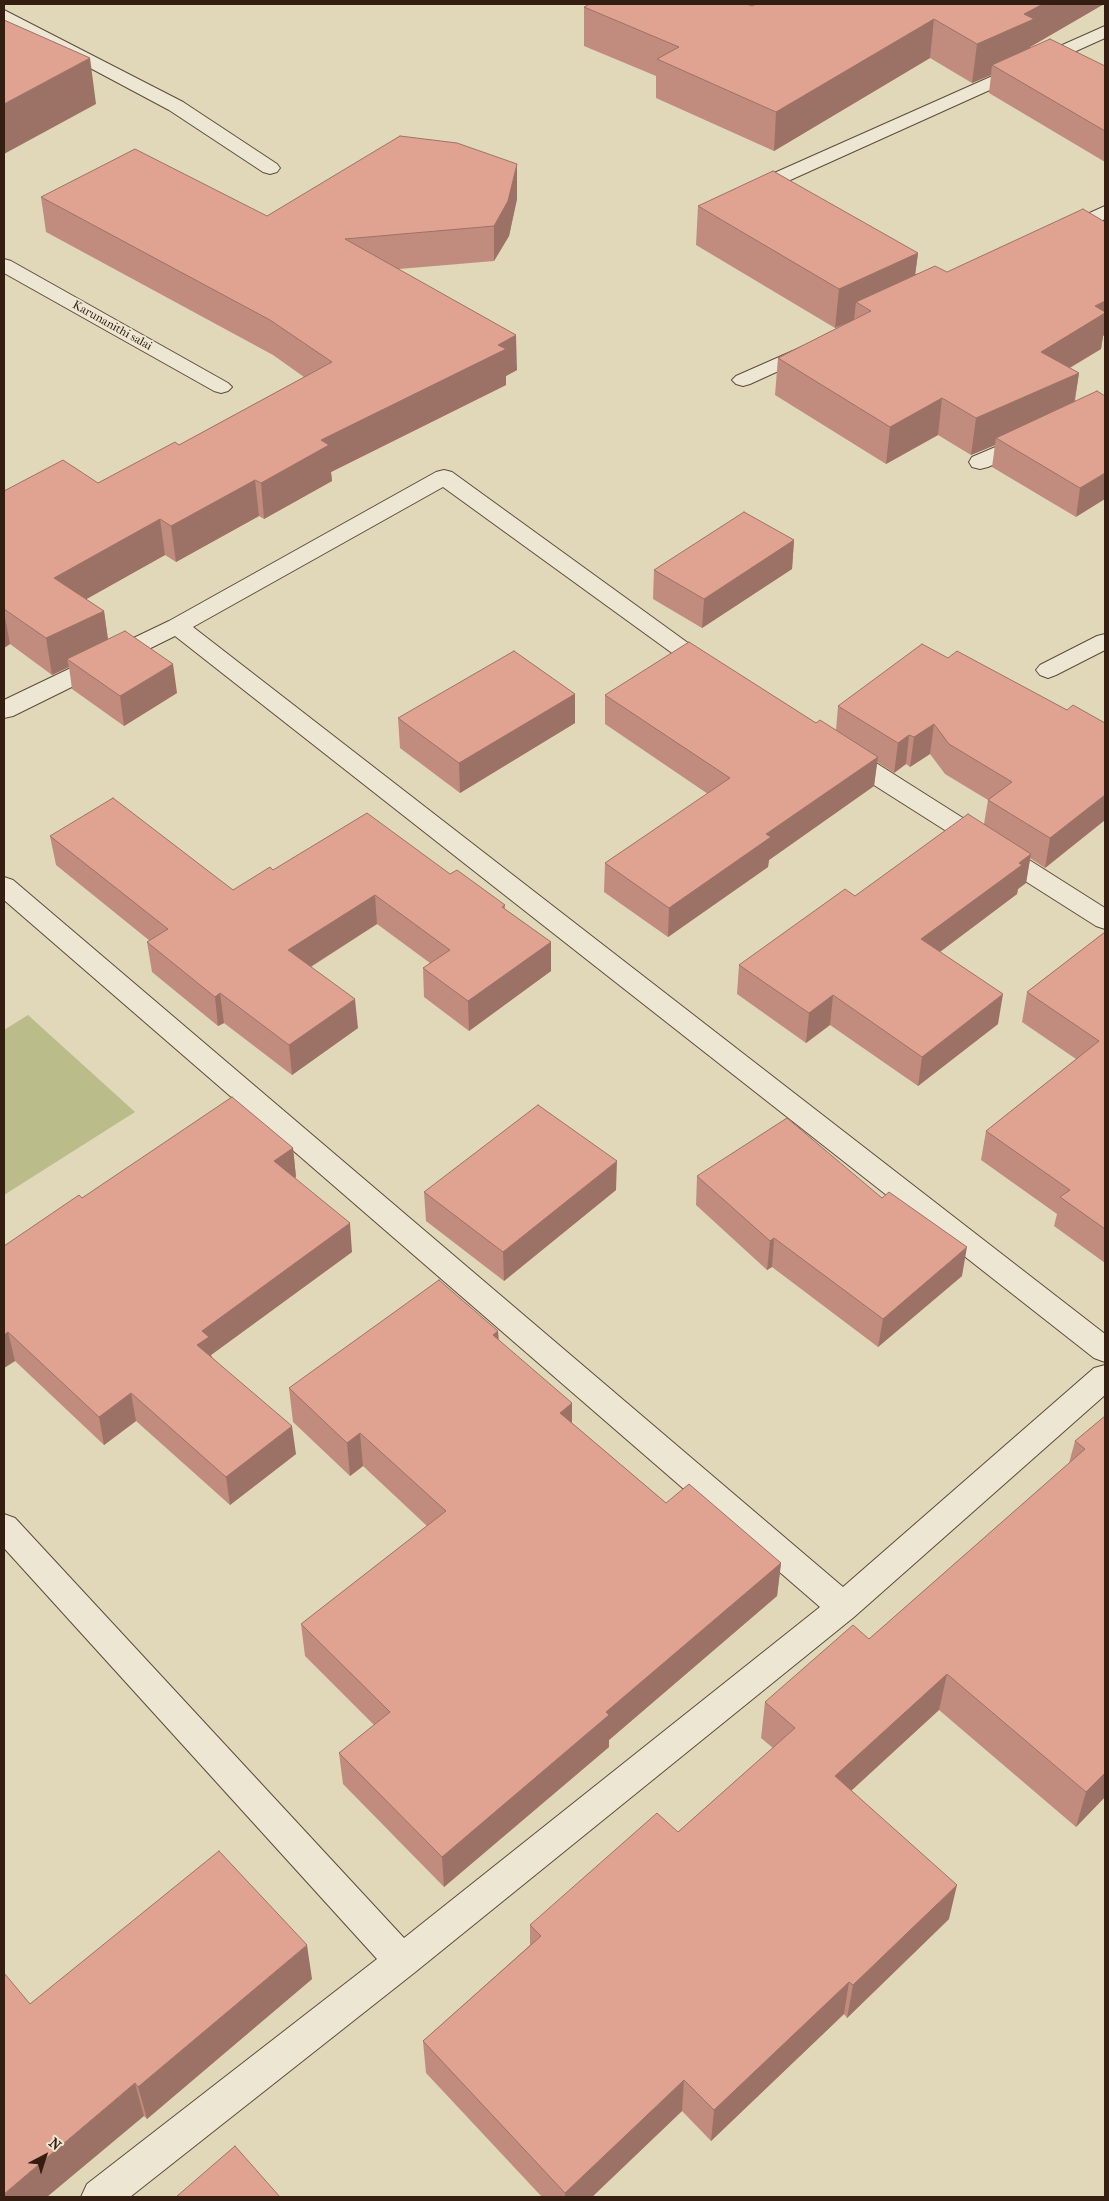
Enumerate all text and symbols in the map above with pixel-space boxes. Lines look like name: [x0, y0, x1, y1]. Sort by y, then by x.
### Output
street label: Karunanithi salai: [70, 298, 154, 354]
north arrow: [20, 2131, 70, 2181]
text: N: [45, 2134, 64, 2154]

